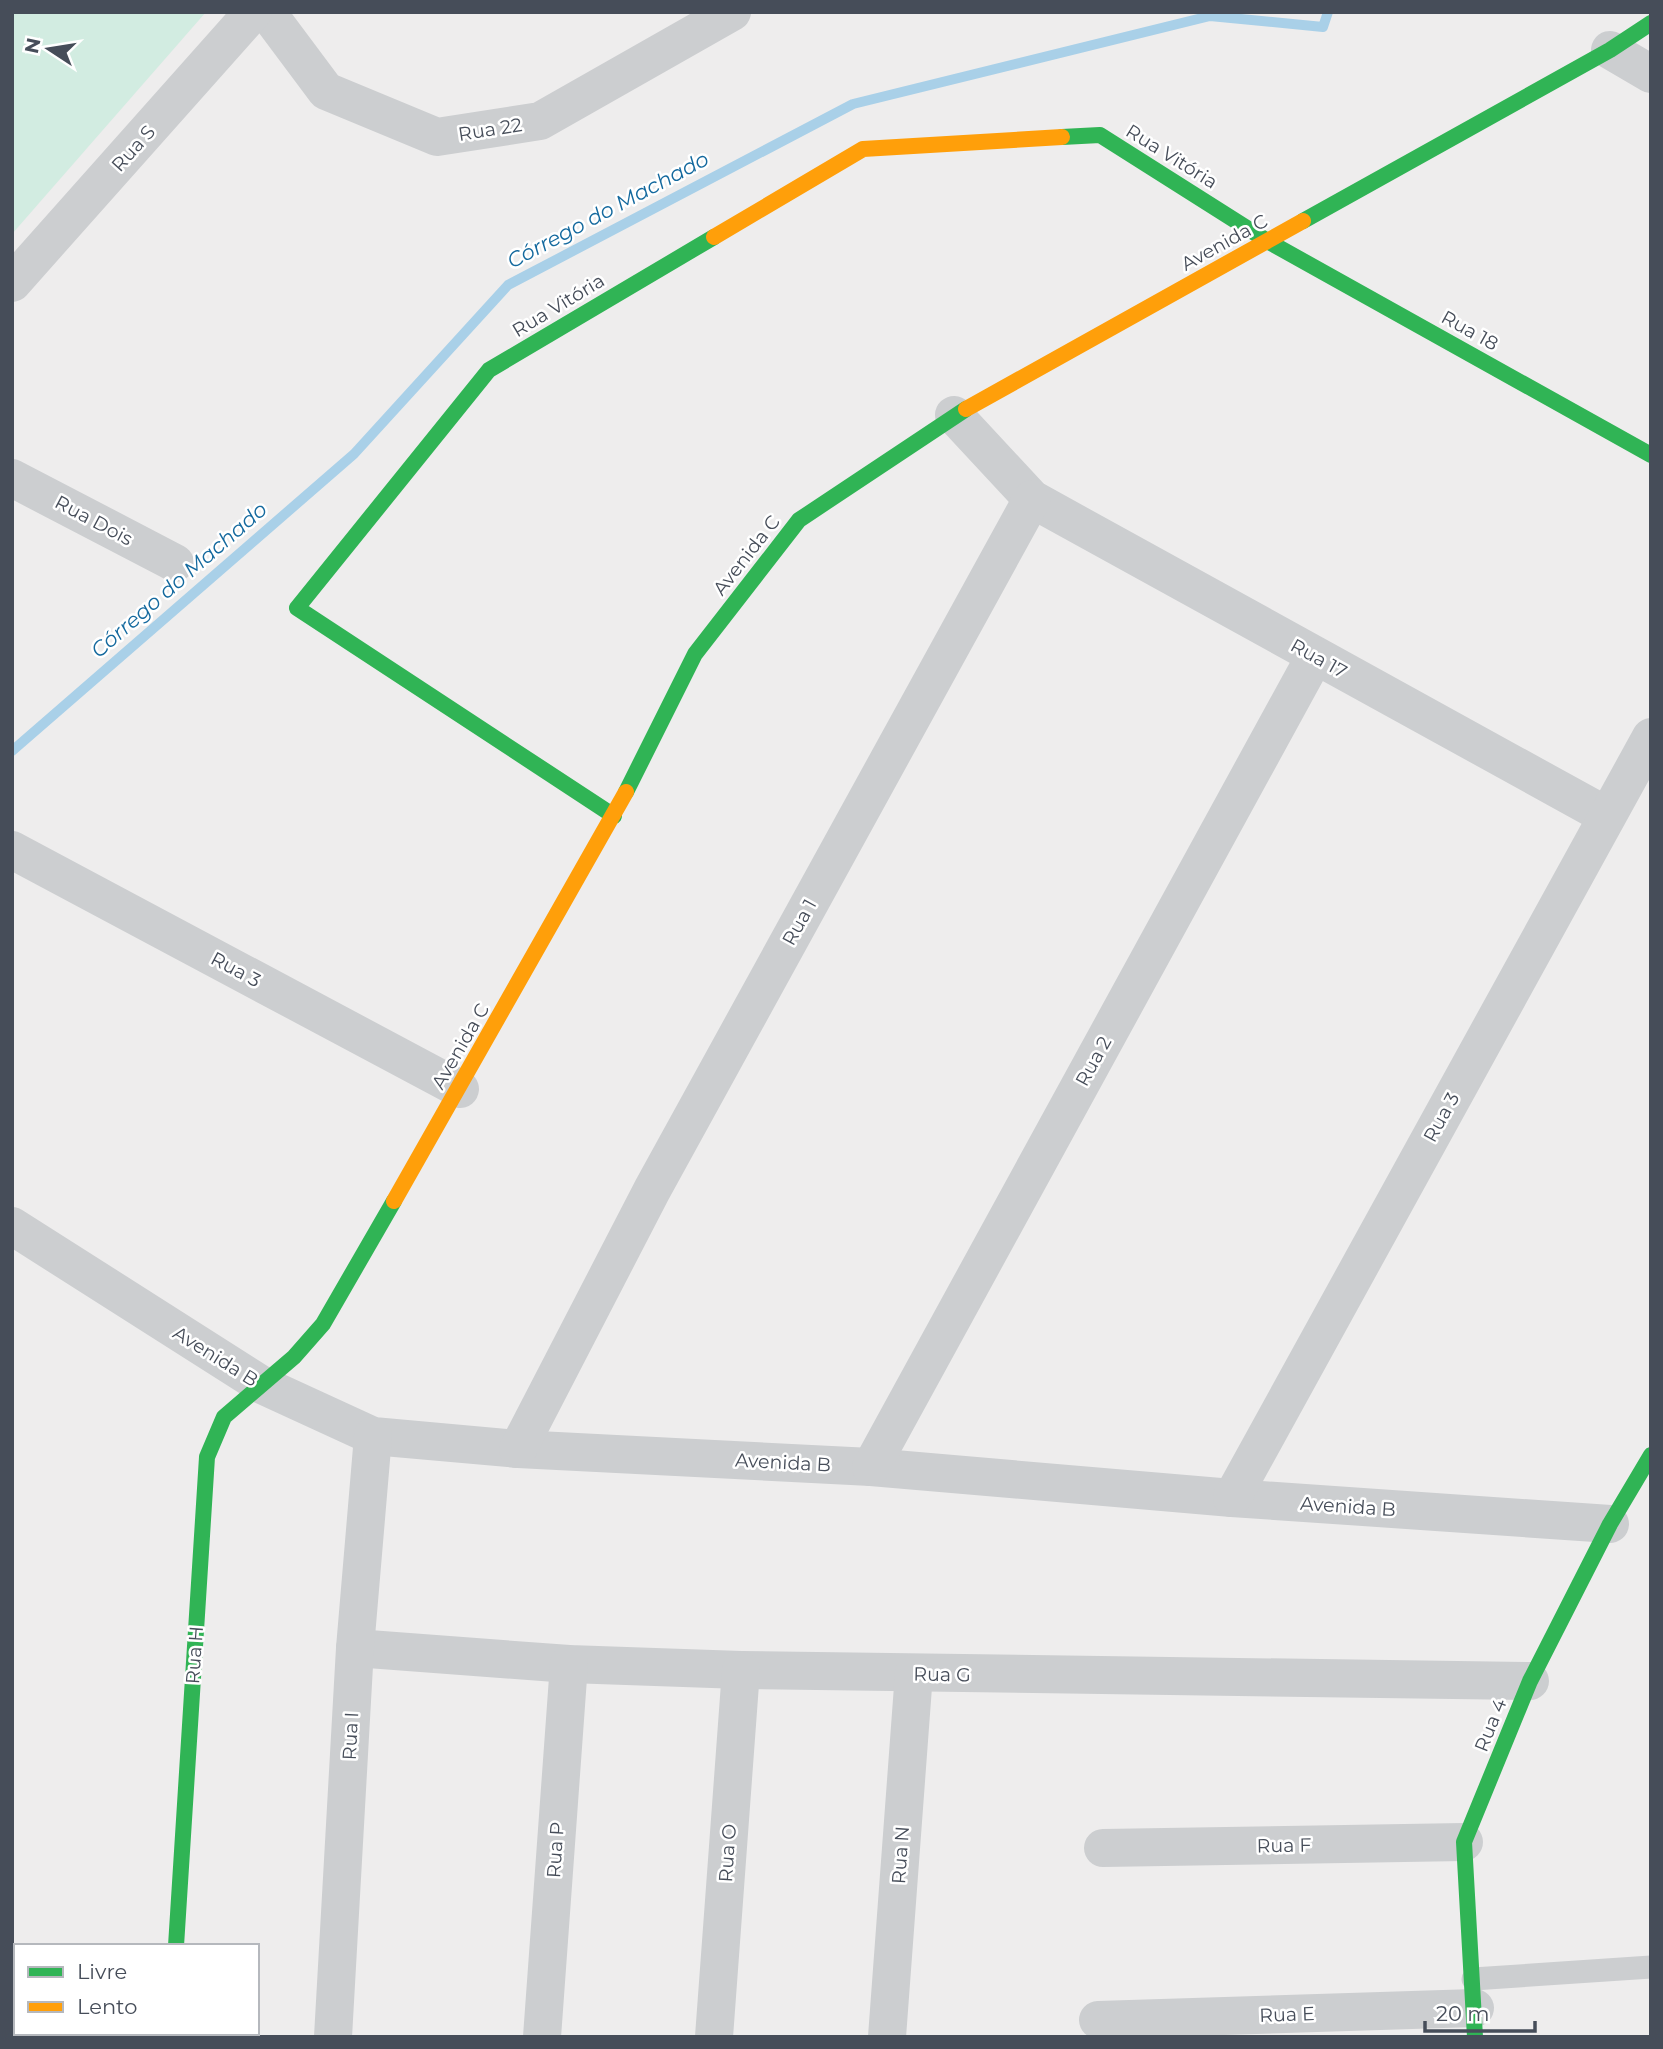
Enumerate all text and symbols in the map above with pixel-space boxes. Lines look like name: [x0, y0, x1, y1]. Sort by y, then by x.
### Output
north arrow: [14, 14, 84, 84]
text: N: [20, 36, 46, 55]
street label: Rua 22: [457, 113, 524, 146]
street label: Rua Vitória: [1122, 119, 1222, 194]
street label: Rua S: [107, 120, 160, 176]
water label: Córrego do Machado: [503, 146, 713, 273]
street label: Avenida C: [1177, 209, 1271, 276]
street label: Rua Vitória: [508, 269, 609, 342]
street label: Rua 18: [1437, 305, 1502, 355]
street label: Rua Dois: [51, 490, 137, 550]
water label: Córrego do Machado: [86, 497, 272, 663]
street label: Avenida C: [708, 511, 785, 600]
street label: Rua 17: [1287, 634, 1351, 683]
street label: Rua 1: [777, 895, 822, 949]
street label: Rua 3: [207, 947, 265, 992]
street label: Avenida C: [427, 999, 494, 1093]
street label: Rua 2: [1070, 1032, 1117, 1090]
street label: Rua 3: [1418, 1088, 1464, 1146]
street label: Avenida B: [169, 1321, 263, 1392]
street label: Avenida B: [734, 1449, 831, 1476]
street label: Avenida B: [1299, 1492, 1397, 1521]
street label: Rua H: [181, 1625, 208, 1685]
street label: Rua G: [913, 1663, 971, 1686]
street label: Rua 4: [1469, 1695, 1512, 1755]
street label: Rua I: [338, 1711, 363, 1761]
street label: Rua P: [542, 1821, 569, 1879]
street label: Rua O: [714, 1823, 741, 1883]
street label: Rua N: [887, 1825, 914, 1885]
street label: Rua F: [1256, 1834, 1312, 1857]
legend: [14, 1944, 259, 2035]
text: Livre: [77, 1959, 127, 1984]
scale bar: [1425, 1990, 1535, 2034]
text: Lento: [77, 1994, 137, 2019]
text: 20 m: [1436, 2001, 1490, 2026]
street label: Rua E: [1259, 2002, 1315, 2027]

